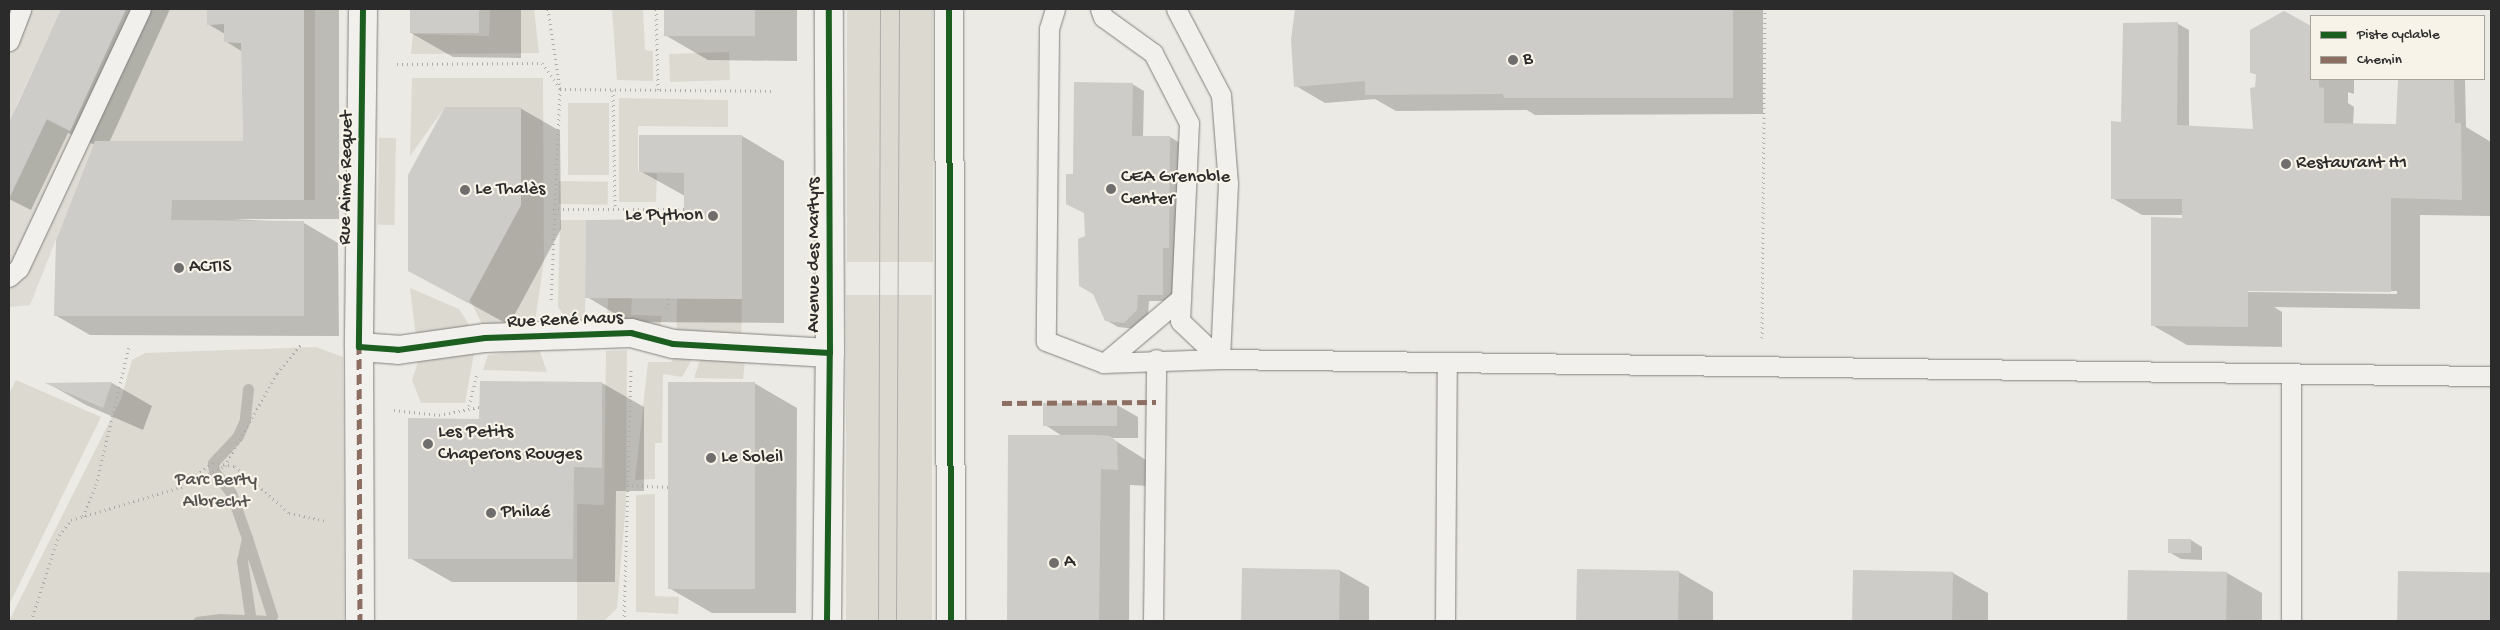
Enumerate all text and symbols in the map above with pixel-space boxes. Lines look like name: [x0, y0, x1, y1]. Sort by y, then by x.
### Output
legend: [2310, 15, 2485, 80]
text: Piste cyclable: [2357, 26, 2440, 44]
place label: B: [1523, 49, 1533, 71]
text: Chemin: [2357, 51, 2402, 69]
marker: B: [1507, 54, 1519, 66]
street label: Rue Aimé Requet: [334, 111, 360, 245]
place label: Restaurant H1: [2296, 153, 2407, 175]
marker: Restaurant H1: [2280, 158, 2292, 170]
place label: CEA Grenoble Center: [1121, 167, 1230, 211]
street label: Avenue des Martyrs: [804, 177, 826, 333]
place label: Le Thalès: [475, 179, 545, 201]
marker: CEA Grenoble Center: [1105, 183, 1117, 195]
marker: Le Thalès: [459, 184, 471, 196]
place label: Le Python: [625, 205, 703, 227]
marker: Le Python: [707, 210, 719, 222]
place label: ACTIS: [189, 257, 231, 279]
marker: ACTIS: [173, 262, 185, 274]
street label: Rue René Maus: [507, 308, 623, 334]
place label: Les Petits Chaperons Rouges: [438, 422, 582, 466]
marker: Les Petits Chaperons Rouges: [422, 438, 434, 450]
place label: Le Soleil: [721, 447, 783, 469]
marker: Le Soleil: [705, 452, 717, 464]
park label: Parc Berty Albrecht: [175, 470, 257, 514]
place label: Philaé: [501, 502, 550, 524]
marker: Philaé: [485, 507, 497, 519]
place label: A: [1064, 552, 1075, 574]
marker: A: [1048, 557, 1060, 569]

